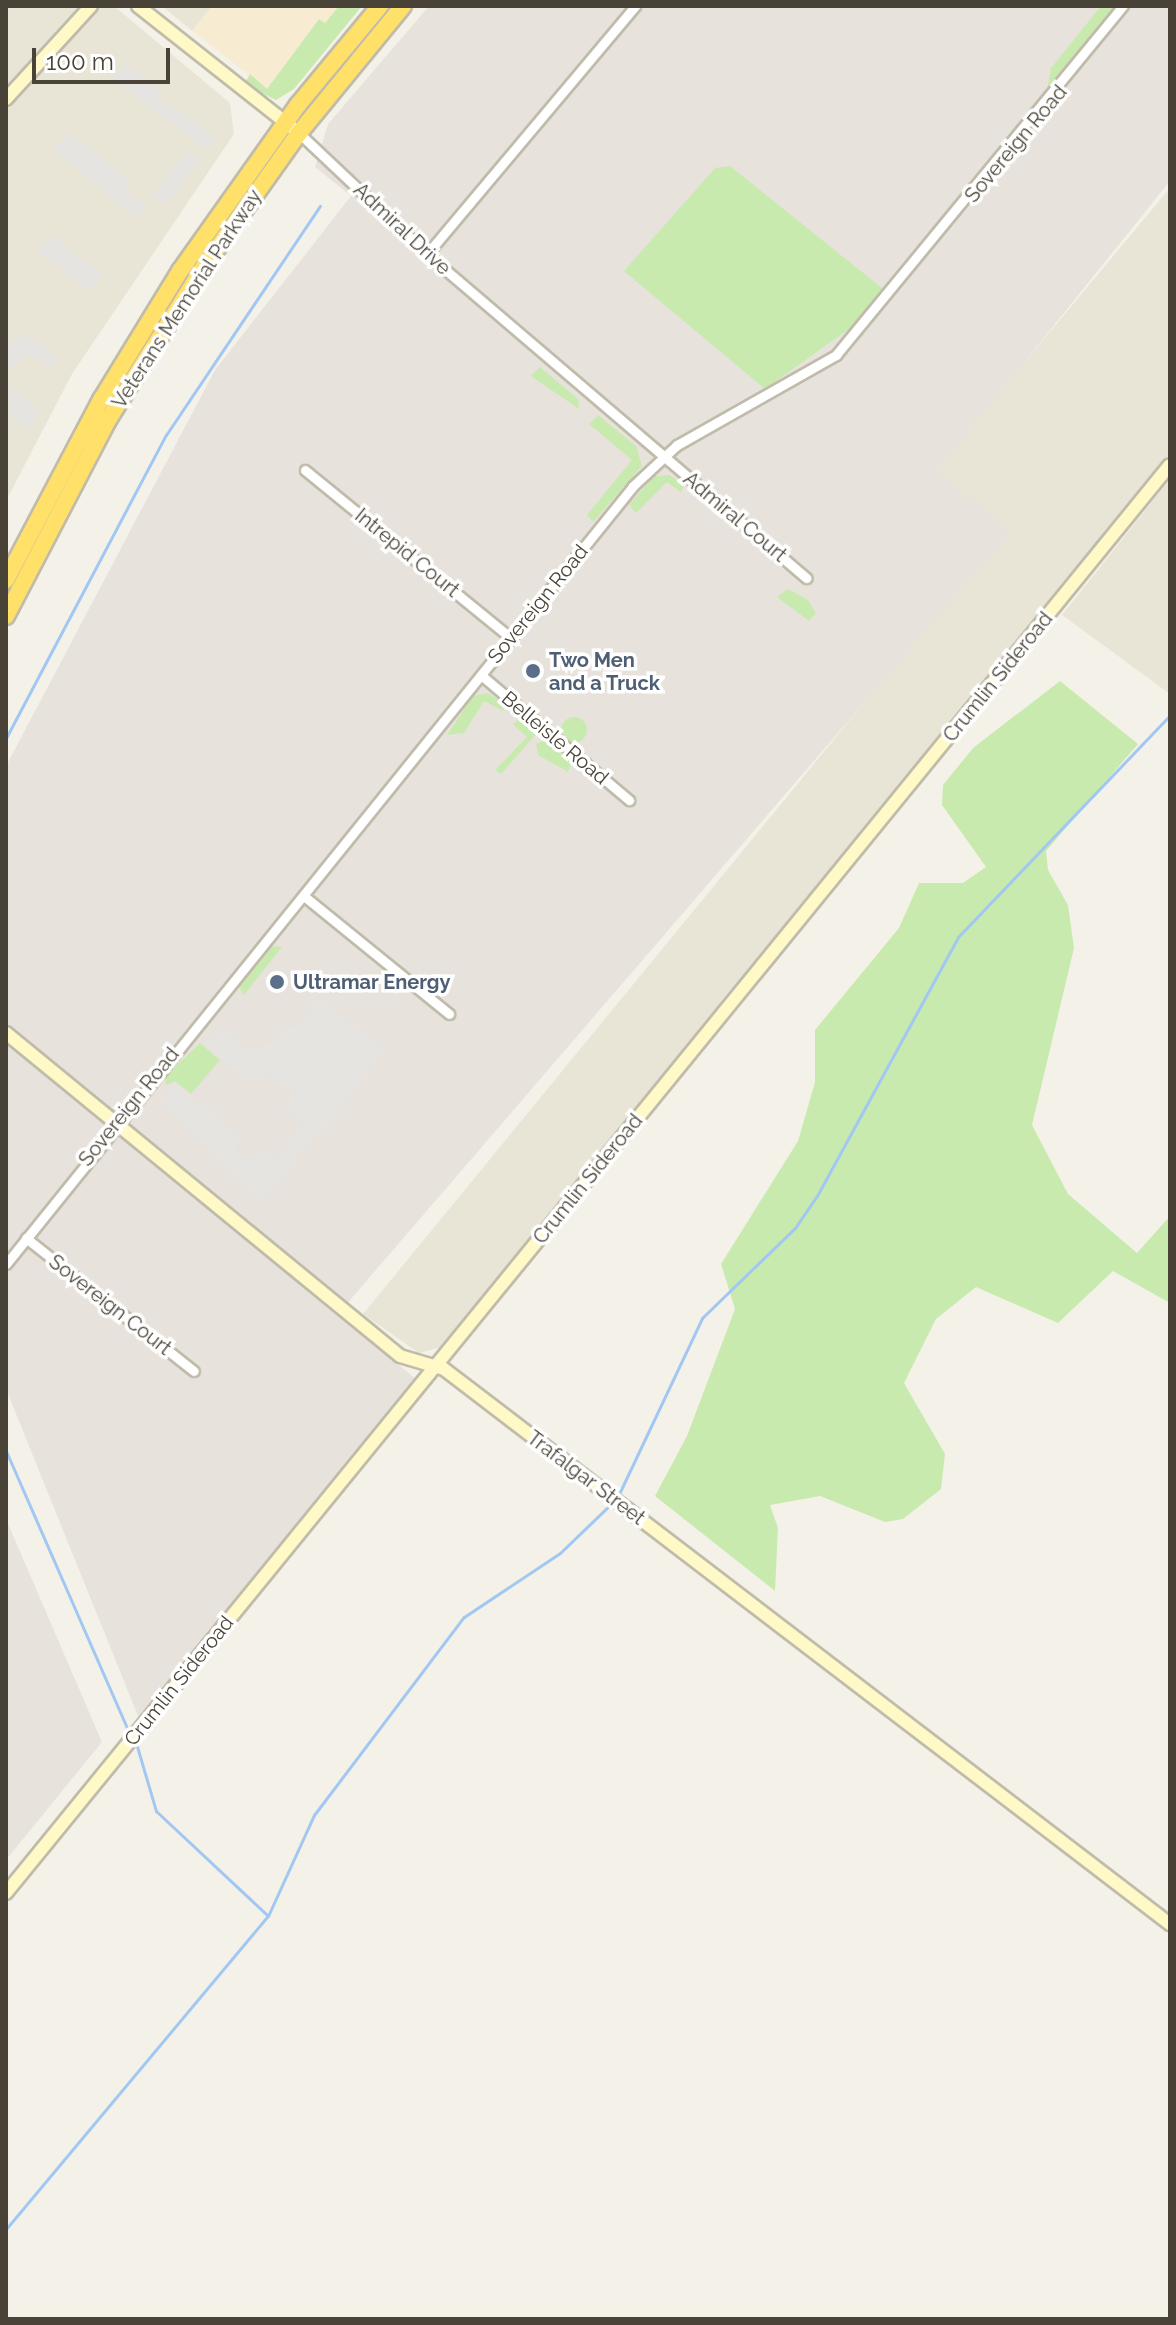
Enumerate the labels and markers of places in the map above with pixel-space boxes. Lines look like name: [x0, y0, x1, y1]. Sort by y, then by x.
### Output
place label: Two Men and a Truck: [549, 648, 660, 695]
marker: Two Men and a Truck: [524, 662, 542, 680]
place label: Ultramar Energy: [293, 970, 451, 994]
marker: Ultramar Energy: [268, 973, 286, 991]

